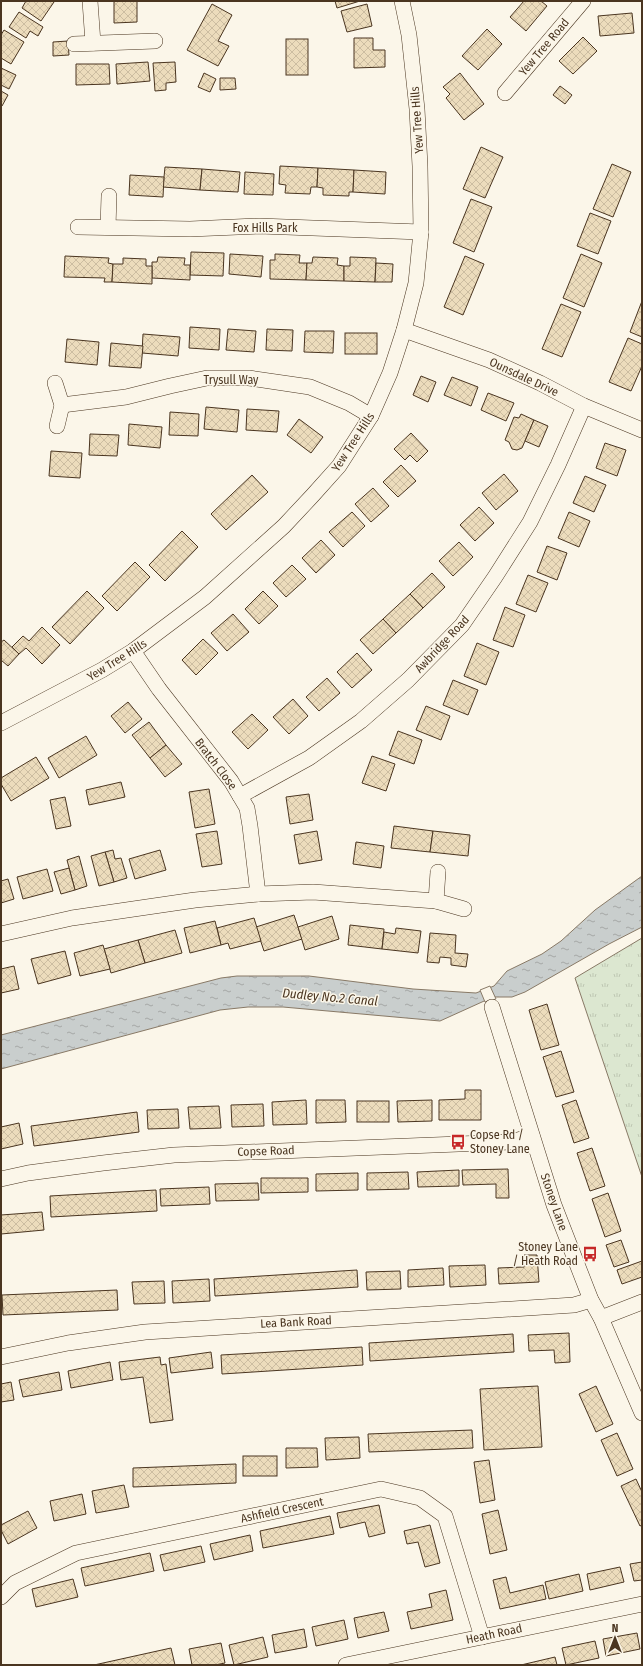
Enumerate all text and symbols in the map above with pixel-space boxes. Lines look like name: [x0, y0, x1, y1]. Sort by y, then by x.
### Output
street label: Yew Tree Road: [516, 16, 572, 78]
street label: Yew Tree Hills: [408, 86, 426, 154]
street label: Fox Hills Park: [232, 221, 298, 235]
street label: Ounsdale Drive: [487, 355, 561, 399]
street label: Trysull Way: [204, 373, 259, 387]
street label: Yew Tree Hills: [329, 410, 377, 474]
street label: Awbridge Road: [412, 612, 472, 676]
street label: Yew Tree Hills: [85, 636, 149, 684]
street label: Bratch Close: [192, 736, 240, 793]
water label: Dudley No.2 Canal: [282, 985, 379, 1009]
place label: Copse Rd / Stoney Lane: [470, 1128, 530, 1156]
bus stop icon: Copse Rd / Stoney Lane: [449, 1133, 467, 1151]
street label: Copse Road: [237, 1143, 295, 1159]
street label: Stoney Lane: [538, 1171, 570, 1233]
place label: Stoney Lane / Heath Road: [513, 1240, 578, 1268]
bus stop icon: Stoney Lane / Heath Road: [581, 1245, 599, 1263]
street label: Lea Bank Road: [260, 1313, 332, 1331]
street label: Ashfield Crescent: [239, 1494, 325, 1526]
north arrow: [595, 1618, 635, 1658]
street label: Heath Road: [465, 1621, 523, 1647]
text: N: [612, 1622, 618, 1635]

